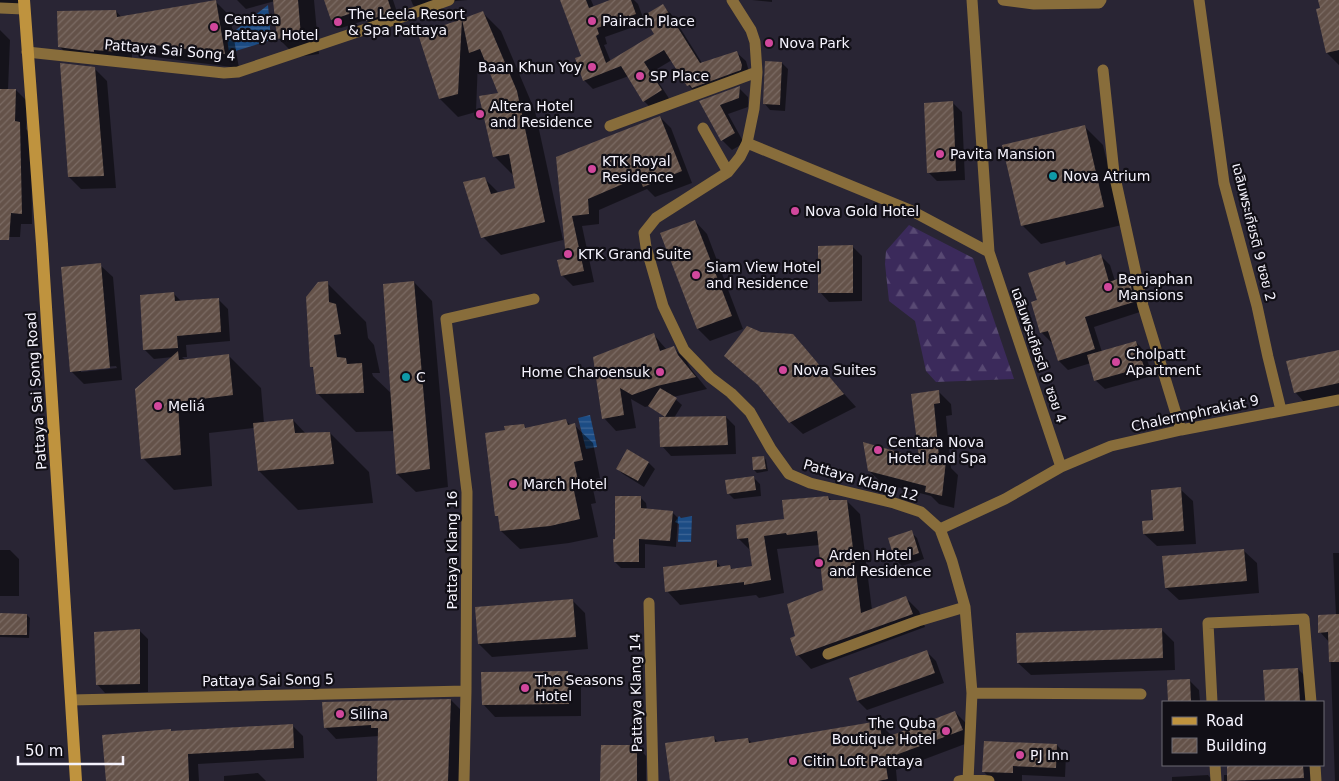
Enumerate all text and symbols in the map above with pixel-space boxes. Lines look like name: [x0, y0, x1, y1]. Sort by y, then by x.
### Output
place label: The Leela Resort & Spa Pattaya: [347, 6, 466, 38]
place label: Centara Pattaya Hotel: [224, 11, 318, 43]
place label: Pairach Place: [602, 13, 695, 29]
marker: Pairach Place: [586, 15, 598, 27]
marker: The Leela Resort & Spa Pattaya: [332, 16, 344, 28]
marker: Centara Pattaya Hotel: [208, 21, 220, 33]
place label: Nova Park: [779, 35, 851, 51]
street label: Pattaya Sai Song 4: [104, 36, 236, 64]
marker: Nova Park: [763, 37, 775, 49]
place label: Baan Khun Yoy: [478, 59, 582, 75]
marker: Baan Khun Yoy: [586, 61, 598, 73]
place label: SP Place: [650, 68, 709, 84]
marker: SP Place: [634, 70, 646, 82]
place label: Altera Hotel and Residence: [490, 98, 592, 130]
marker: Altera Hotel and Residence: [474, 108, 486, 120]
place label: Pavita Mansion: [950, 146, 1055, 162]
marker: Pavita Mansion: [934, 148, 946, 160]
place label: KTK Royal Residence: [602, 153, 674, 185]
street label: เฉลิมพระเกียรติ 9 ซอย 2: [1229, 161, 1279, 303]
marker: KTK Royal Residence: [586, 163, 598, 175]
place label: Nova Atrium: [1063, 168, 1150, 184]
marker: Nova Atrium: [1047, 170, 1059, 182]
place label: Nova Gold Hotel: [805, 203, 919, 219]
marker: Nova Gold Hotel: [789, 205, 801, 217]
place label: KTK Grand Suite: [578, 246, 691, 262]
marker: KTK Grand Suite: [562, 248, 574, 260]
place label: Siam View Hotel and Residence: [706, 259, 820, 291]
marker: Siam View Hotel and Residence: [690, 269, 702, 281]
place label: Benjaphan Mansions: [1118, 271, 1193, 303]
marker: Benjaphan Mansions: [1102, 281, 1114, 293]
street label: เฉลิมพระเกียรติ 9 ซอย 4: [1008, 285, 1070, 425]
street label: Pattaya Sai Song Road: [23, 312, 49, 470]
place label: Cholpatt Apartment: [1126, 346, 1201, 378]
marker: Cholpatt Apartment: [1110, 356, 1122, 368]
place label: Nova Suites: [793, 362, 876, 378]
place label: Home Charoensuk: [521, 364, 651, 380]
marker: Nova Suites: [777, 364, 789, 376]
marker: Home Charoensuk: [654, 366, 666, 378]
place label: C: [416, 369, 426, 385]
marker: C: [400, 371, 412, 383]
street label: Chalermphrakiat 9: [1130, 392, 1260, 434]
place label: Meliá: [168, 398, 205, 414]
marker: Meliá: [152, 400, 164, 412]
place label: Centara Nova Hotel and Spa: [888, 434, 987, 466]
marker: Centara Nova Hotel and Spa: [872, 444, 884, 456]
street label: Pattaya Klang 12: [802, 456, 920, 504]
place label: March Hotel: [523, 476, 607, 492]
marker: March Hotel: [507, 478, 519, 490]
street label: Pattaya Klang 16: [444, 490, 460, 609]
place label: Arden Hotel and Residence: [829, 547, 931, 579]
marker: Arden Hotel and Residence: [813, 557, 825, 569]
street label: Pattaya Klang 14: [627, 633, 645, 753]
street label: Pattaya Sai Song 5: [202, 671, 334, 689]
place label: The Seasons Hotel: [534, 672, 624, 704]
marker: The Seasons Hotel: [519, 682, 531, 694]
legend: [1162, 701, 1324, 766]
place label: Silina: [350, 706, 388, 722]
marker: Silina: [334, 708, 346, 720]
text: Road: [1206, 712, 1244, 730]
place label: The Quba Boutique Hotel: [832, 715, 936, 747]
marker: The Quba Boutique Hotel: [940, 725, 952, 737]
scale bar: [18, 734, 122, 766]
text: Building: [1206, 737, 1267, 755]
text: 50 m: [25, 742, 63, 760]
place label: PJ Inn: [1030, 747, 1069, 763]
marker: PJ Inn: [1014, 749, 1026, 761]
place label: Citin Loft Pattaya: [803, 753, 923, 769]
marker: Citin Loft Pattaya: [787, 755, 799, 767]

